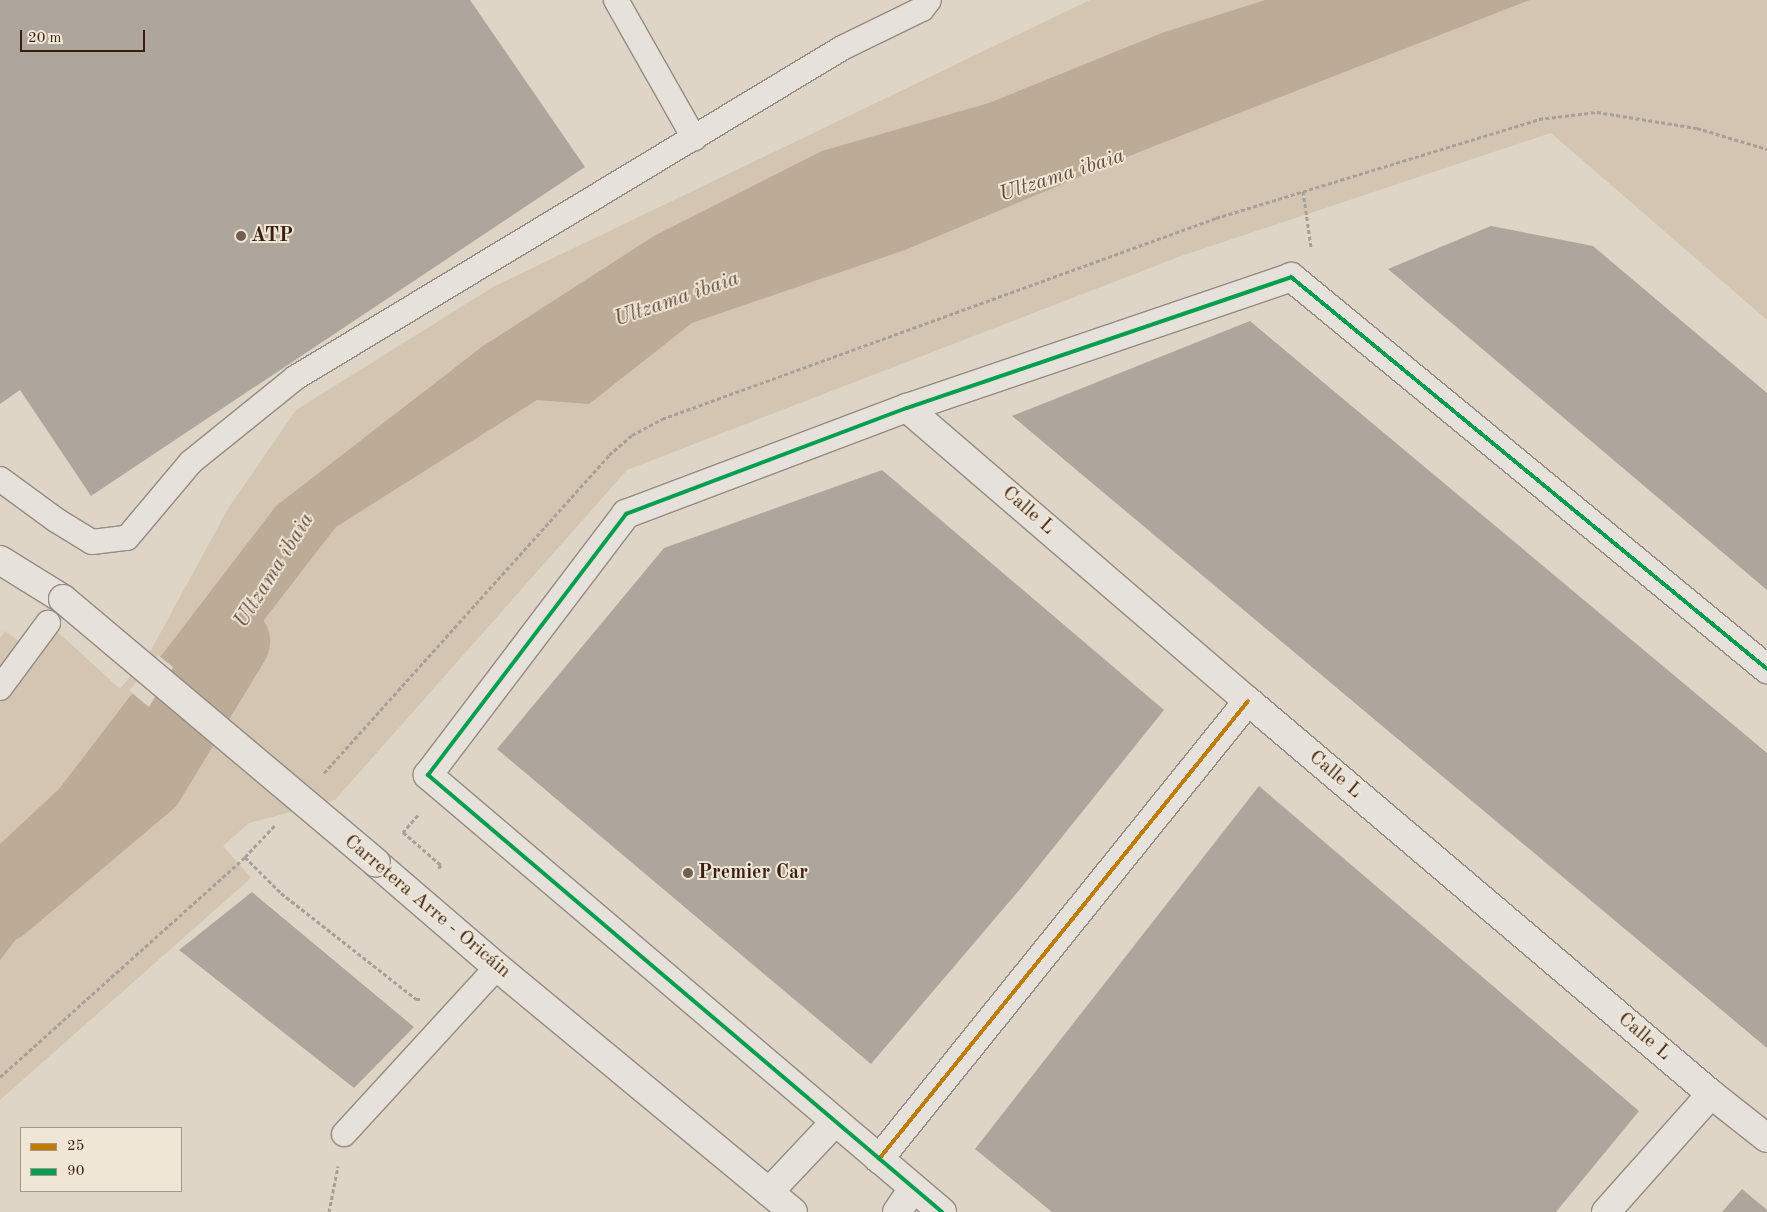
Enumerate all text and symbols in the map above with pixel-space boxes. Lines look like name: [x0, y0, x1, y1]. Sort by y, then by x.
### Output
scale bar: [22, 20, 148, 52]
text: 20 m: [28, 31, 62, 46]
water label: Ultzama ibaia: [996, 144, 1128, 208]
place label: ATP: [251, 224, 293, 248]
marker: ATP: [235, 230, 247, 242]
water label: Ultzama ibaia: [611, 267, 743, 333]
street label: Calle L: [997, 482, 1059, 540]
water label: Ultzama ibaia: [230, 509, 320, 633]
street label: Calle L: [1303, 746, 1367, 804]
street label: Carretera Arre - Oricáin: [339, 830, 515, 984]
place label: Premier Car: [698, 861, 808, 885]
marker: Premier Car: [682, 867, 694, 879]
street label: Calle L: [1612, 1008, 1676, 1066]
legend: [20, 1127, 182, 1192]
text: 25: [67, 1139, 84, 1154]
text: 90: [67, 1164, 84, 1179]

